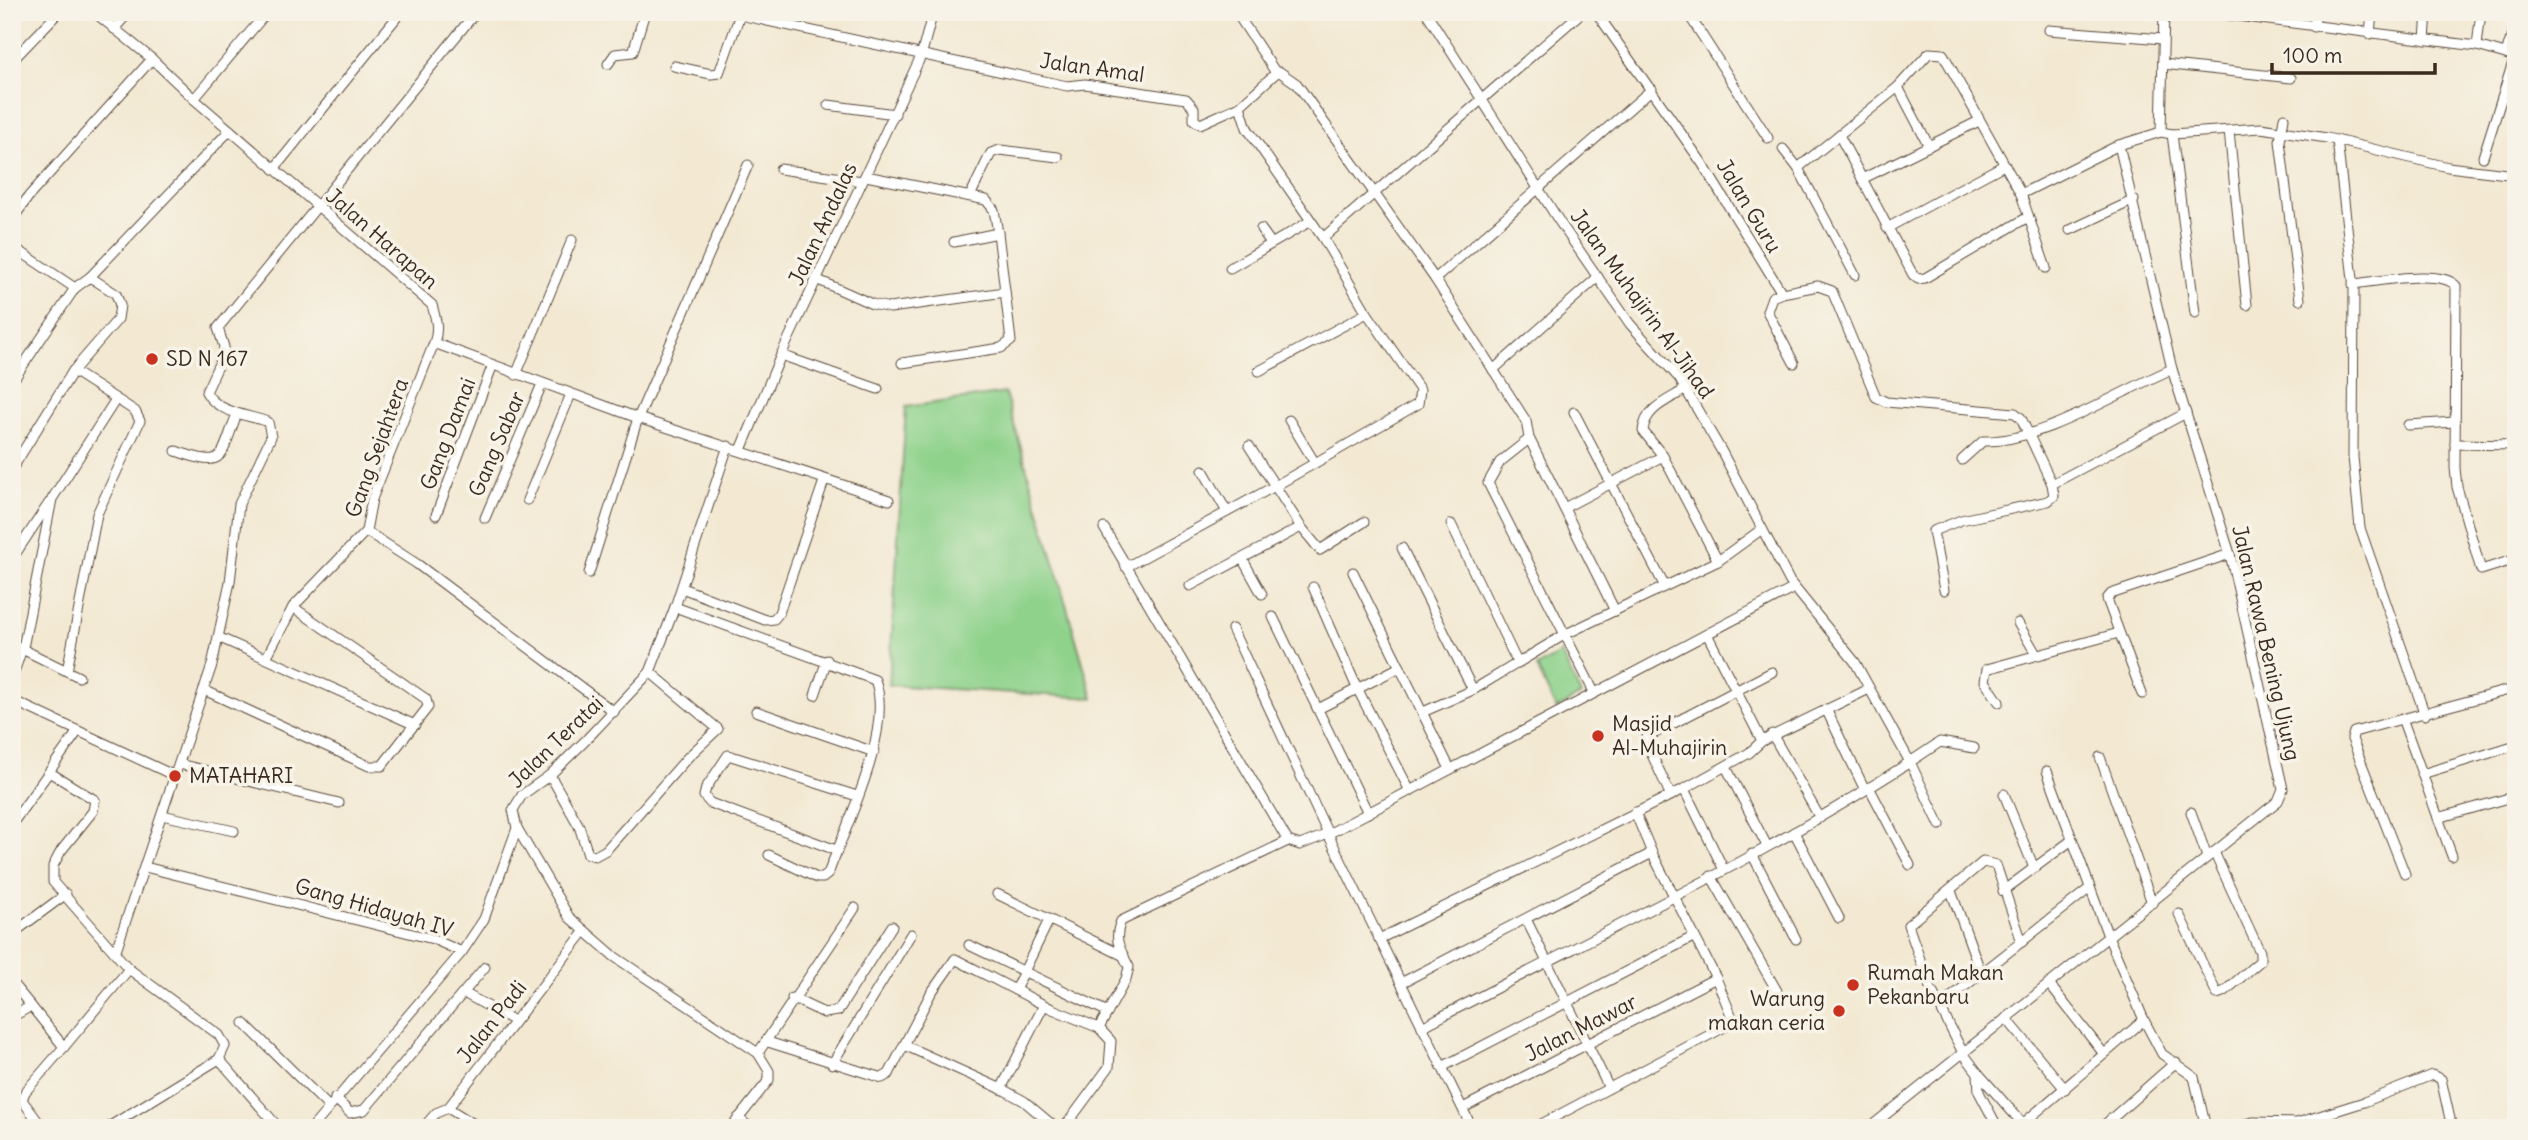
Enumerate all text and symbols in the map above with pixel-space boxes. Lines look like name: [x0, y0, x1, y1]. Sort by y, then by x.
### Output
scale bar: [2272, 32, 2435, 76]
text: 100 m: [2283, 42, 2342, 69]
street label: Jalan Amal: [1038, 47, 1146, 88]
street label: Jalan Guru: [1711, 154, 1788, 258]
street label: Jalan Andalas: [782, 158, 863, 290]
street label: Jalan Harapan: [321, 183, 444, 295]
street label: Jalan Muhajirin Al-Jihad: [1565, 204, 1720, 404]
place label: SD N 167: [166, 345, 248, 372]
marker: SD N 167: [144, 351, 160, 367]
street label: Gang Damai: [414, 374, 481, 494]
street label: Gang Sejahtera: [339, 375, 414, 521]
street label: Gang Sabar: [462, 387, 531, 501]
street label: Jalan Rawa Bening Ujung: [2226, 522, 2307, 763]
street label: Jalan Teratai: [503, 690, 609, 794]
place label: Masjid Al-Muhajirin: [1612, 710, 1727, 761]
marker: Masjid Al-Muhajirin: [1590, 728, 1606, 744]
place label: MATAHARI: [189, 762, 293, 789]
marker: MATAHARI: [167, 768, 183, 784]
street label: Gang Hidayah IV: [292, 872, 456, 943]
place label: Rumah Makan Pekanbaru: [1867, 959, 2004, 1010]
street label: Jalan Padi: [451, 975, 532, 1068]
marker: Rumah Makan Pekanbaru: [1845, 977, 1861, 993]
place label: Warung makan ceria: [1708, 985, 1825, 1036]
street label: Jalan Mawar: [1520, 988, 1642, 1067]
marker: Warung makan ceria: [1831, 1003, 1847, 1019]

